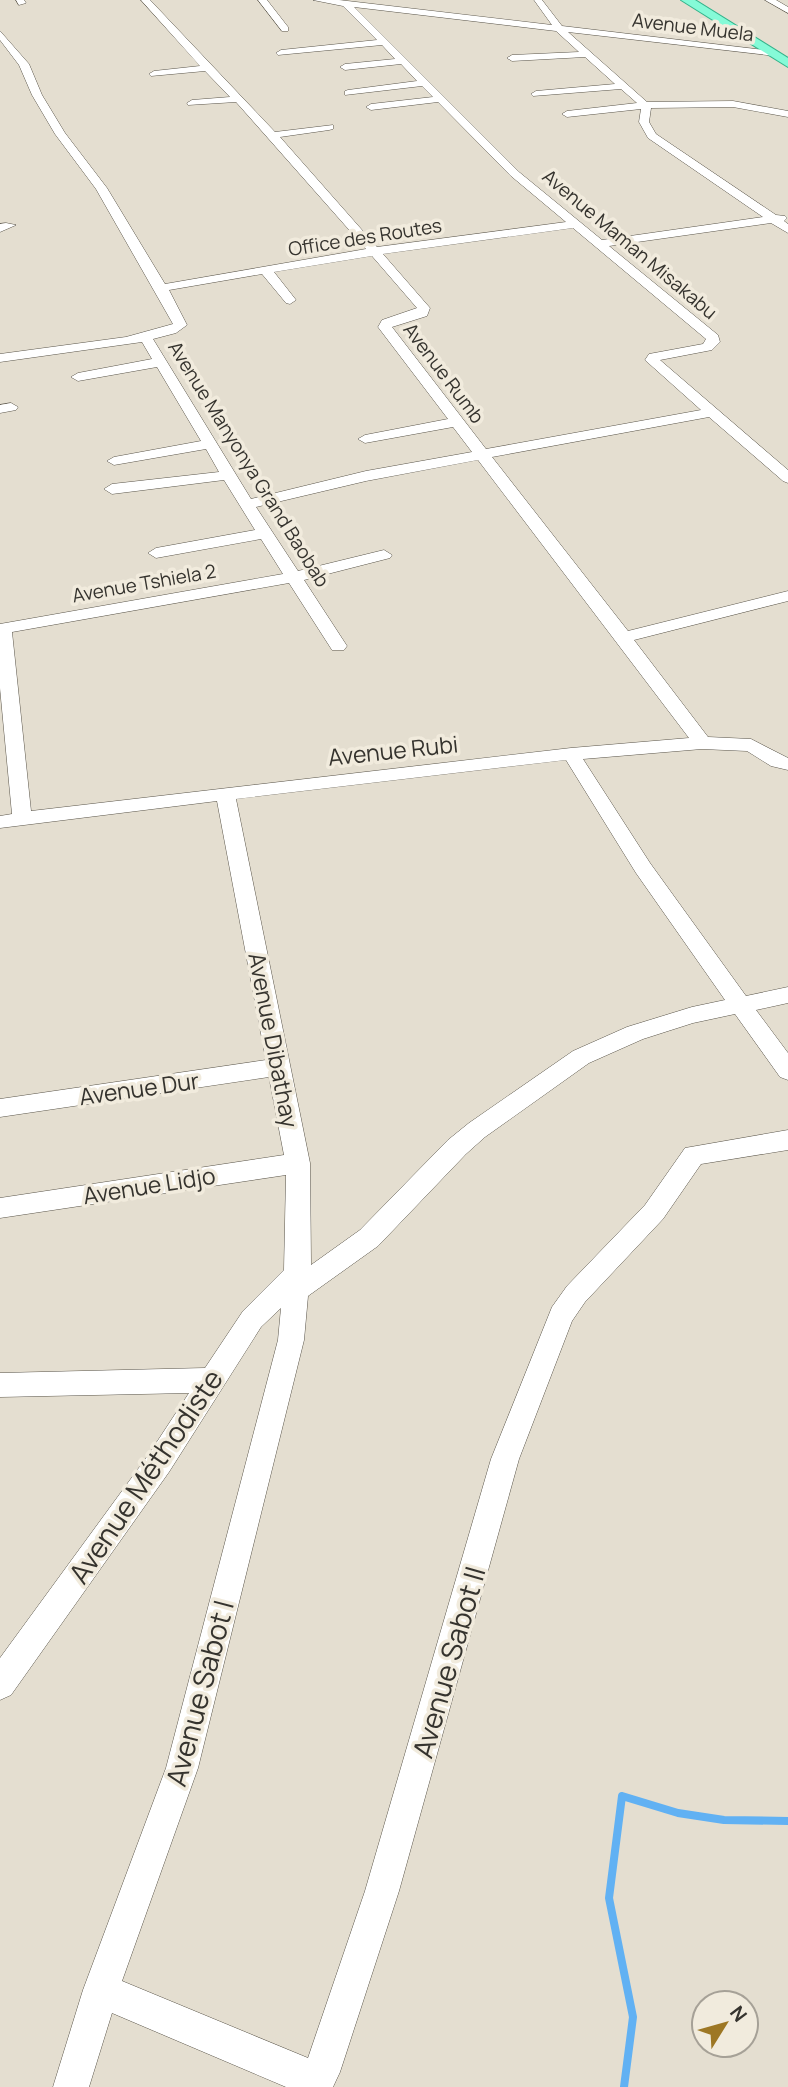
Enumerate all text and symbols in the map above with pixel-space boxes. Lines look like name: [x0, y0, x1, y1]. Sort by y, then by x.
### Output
street label: Avenue Muela: [631, 7, 755, 47]
street label: Avenue Maman Misakabu: [537, 163, 723, 325]
street label: Office des Routes: [286, 212, 444, 262]
street label: Avenue Rumb: [398, 317, 490, 429]
street label: Avenue Manyonya Grand Baobab: [162, 336, 336, 592]
street label: Avenue Tshiela 2: [70, 558, 218, 608]
street label: Avenue Rubi: [326, 727, 460, 773]
street label: Avenue Dibathay: [241, 950, 307, 1130]
street label: Avenue Dur: [77, 1064, 201, 1112]
street label: Avenue Lidjo: [81, 1159, 217, 1211]
street label: Avenue Méthodiste: [59, 1361, 231, 1591]
street label: Avenue Sabot II: [403, 1562, 493, 1762]
street label: Avenue Sabot I: [156, 1596, 242, 1790]
north arrow: [690, 1989, 760, 2059]
text: N: [724, 2000, 753, 2027]

